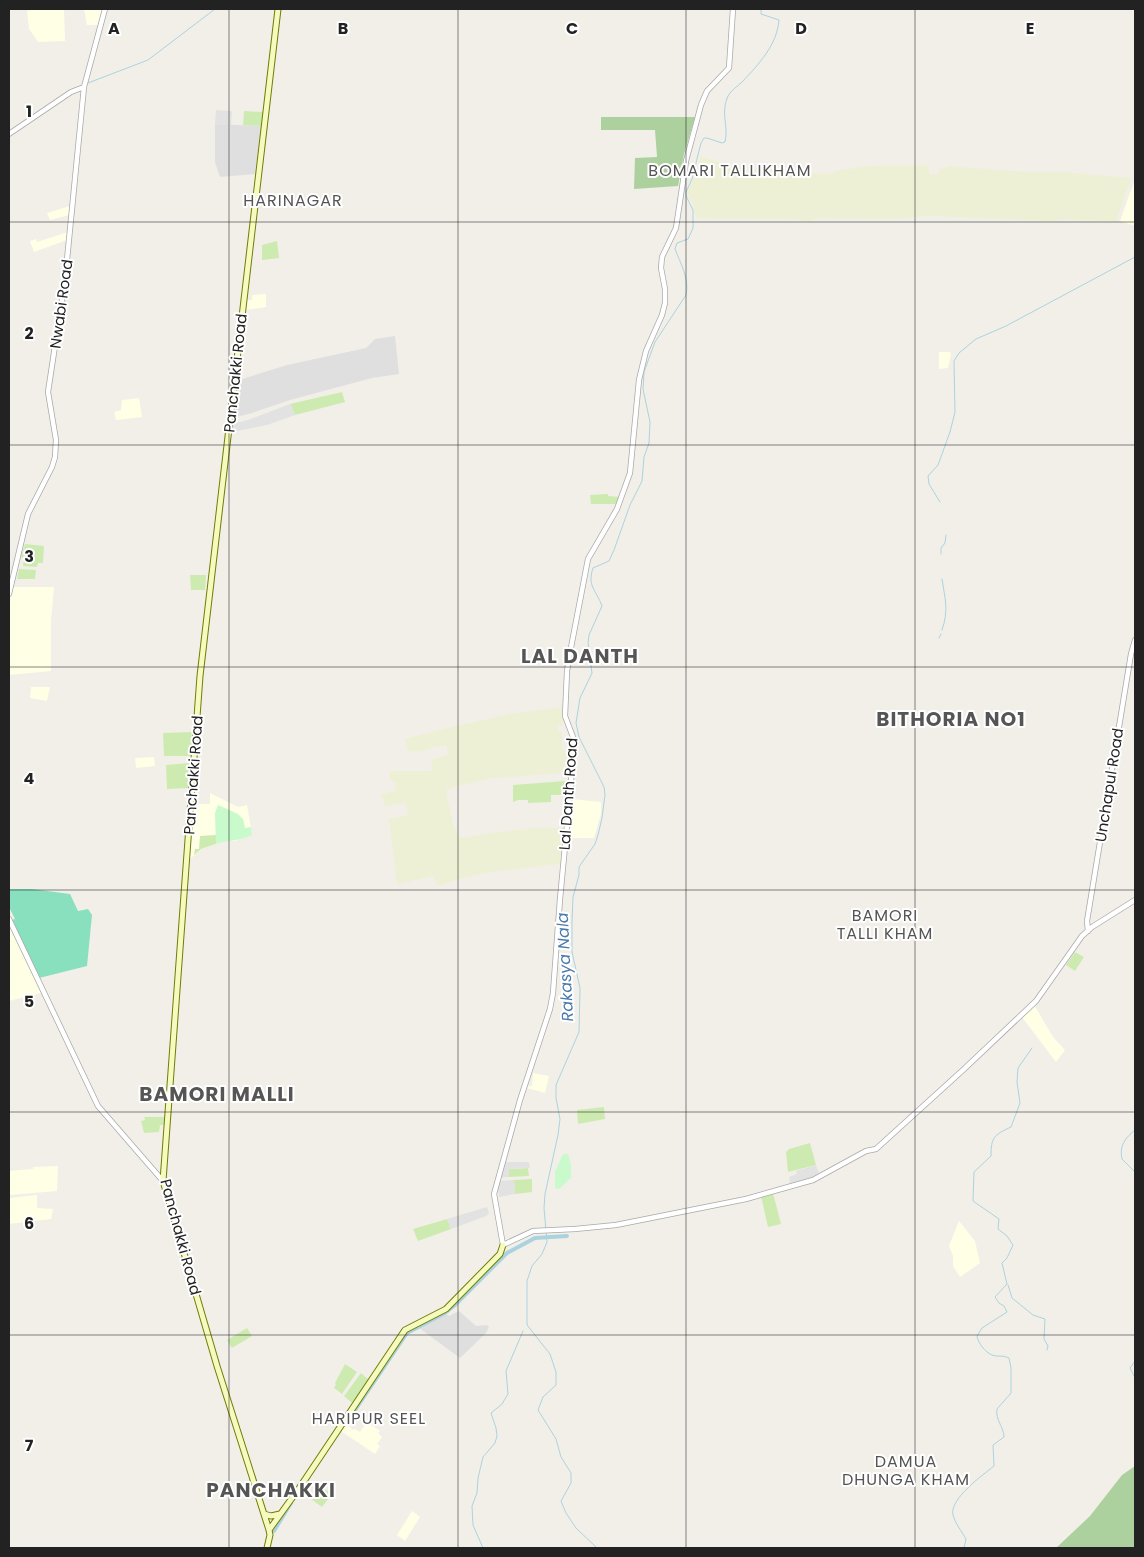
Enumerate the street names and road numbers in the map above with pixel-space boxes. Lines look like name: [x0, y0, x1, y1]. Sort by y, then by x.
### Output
street label: Nwabi Road: [44, 258, 78, 350]
street label: Panchakki Road: [218, 313, 252, 433]
street label: Panchakki Road: [178, 715, 208, 835]
street label: Unchapul Road: [1090, 727, 1128, 843]
street label: Lal Danth Road: [554, 737, 582, 851]
street label: Panchakki Road: [155, 1177, 207, 1297]

